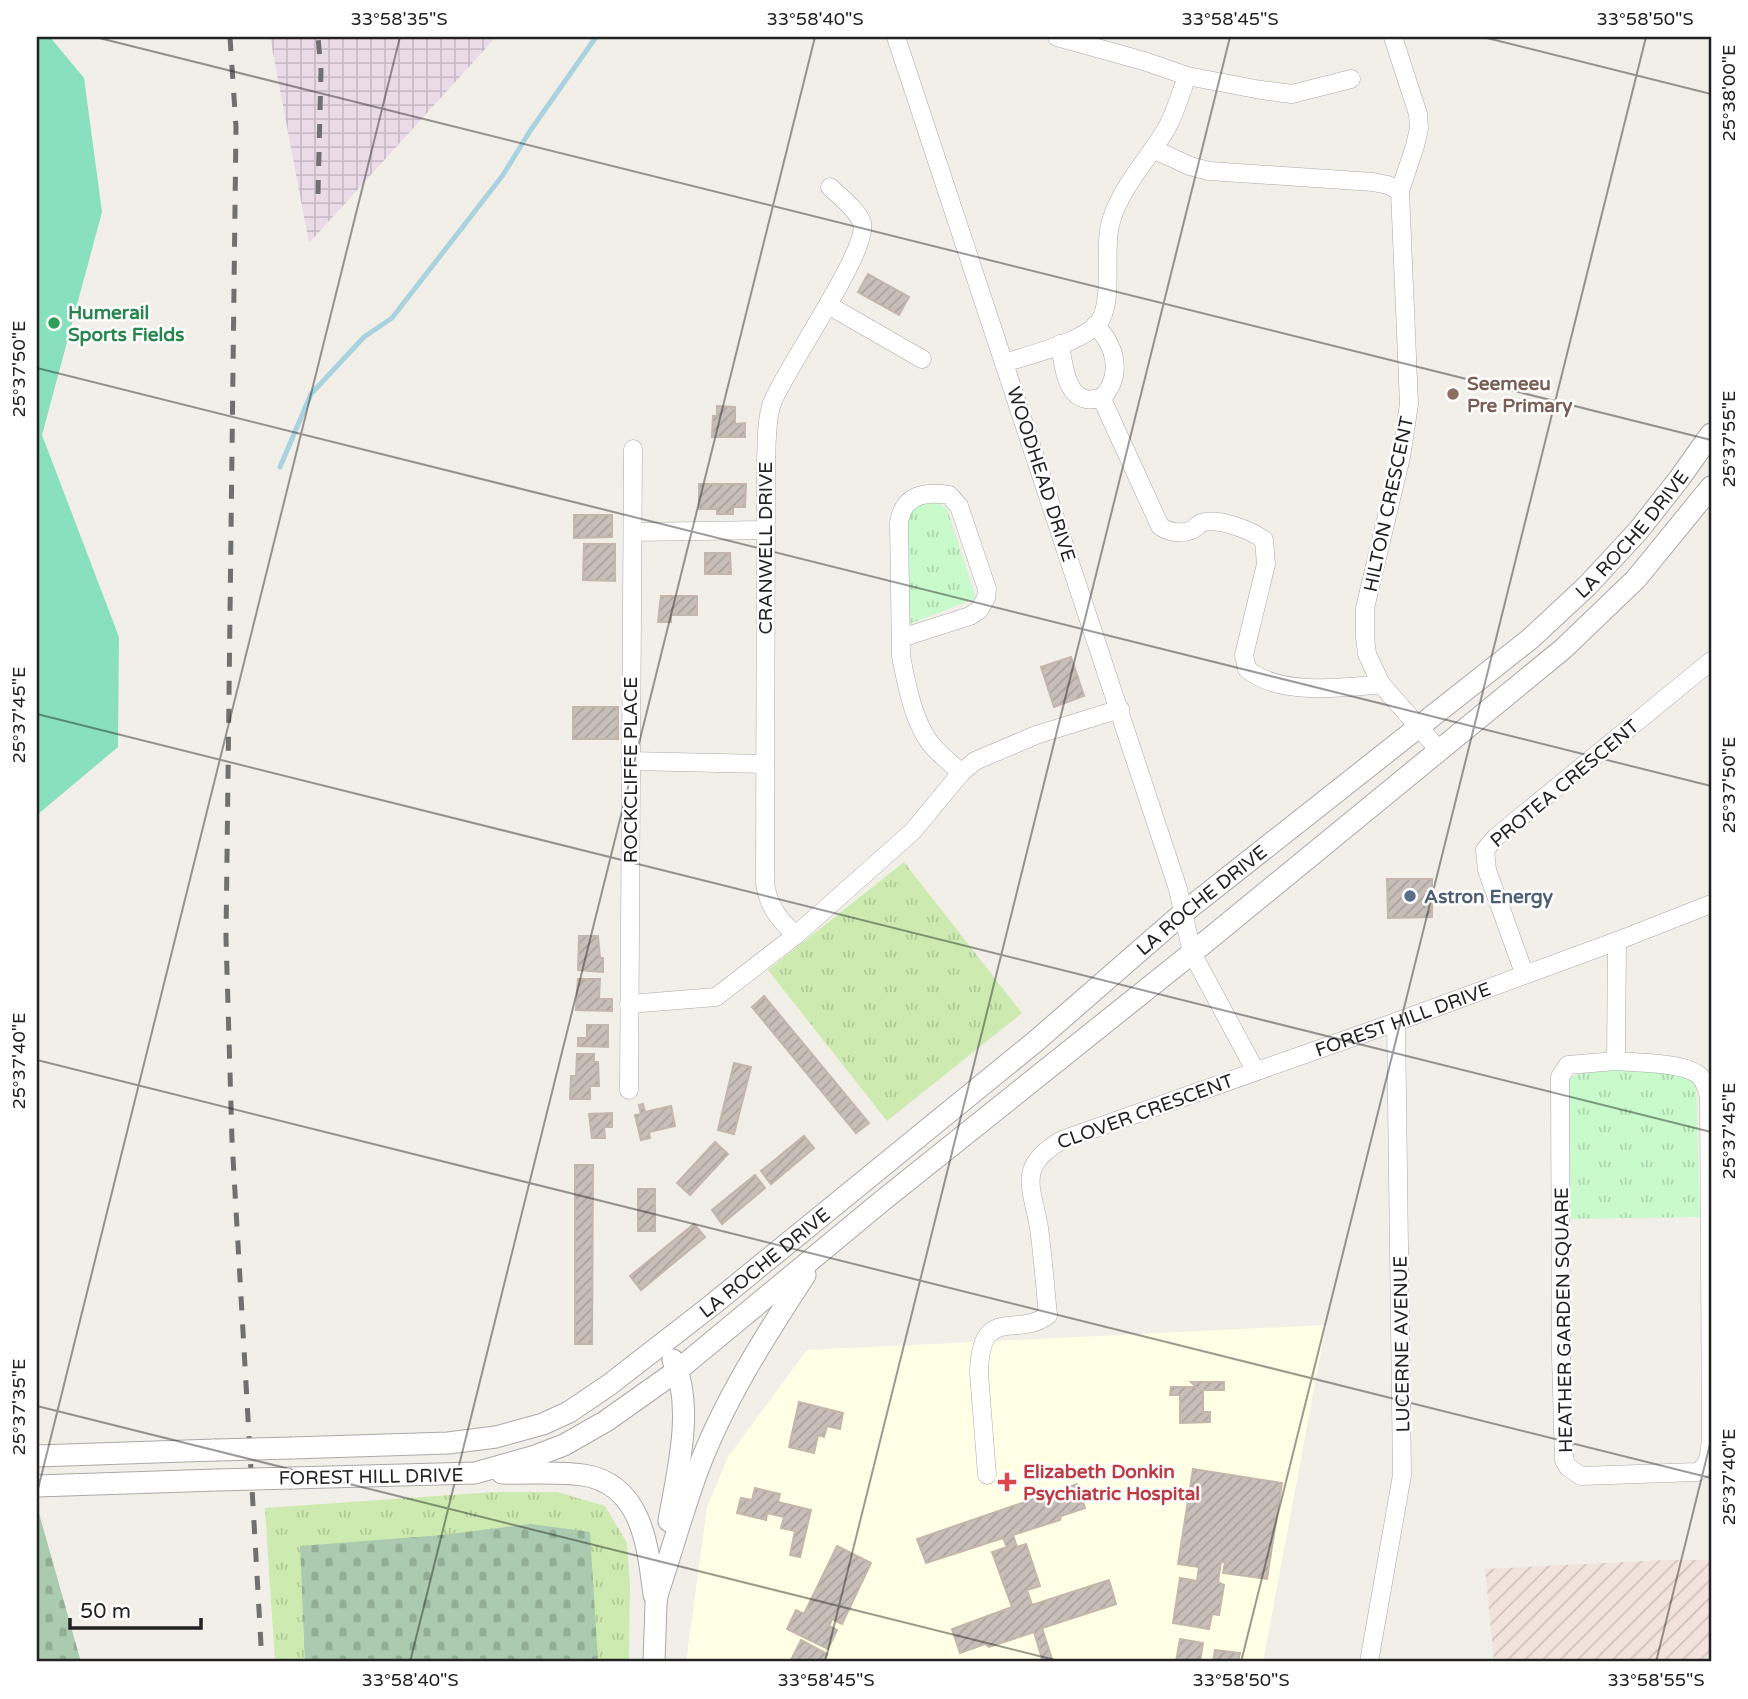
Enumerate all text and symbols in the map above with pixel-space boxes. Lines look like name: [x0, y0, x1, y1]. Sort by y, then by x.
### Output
text: 33°58'35"S: [350, 8, 448, 30]
text: 33°58'40"S: [766, 8, 864, 30]
text: 33°58'45"S: [1181, 8, 1279, 30]
text: 33°58'50"S: [1596, 8, 1694, 30]
text: 25°38'00"E: [1718, 44, 1740, 142]
place label: Humerail Sports Fields: [68, 302, 184, 347]
marker: Humerail Sports Fields: [46, 315, 62, 331]
text: 25°37'50"E: [8, 320, 30, 418]
place label: Seemeeu Pre Primary: [1467, 373, 1573, 418]
street label: WOODHEAD DRIVE: [1002, 384, 1080, 565]
marker: Seemeeu Pre Primary: [1445, 386, 1461, 402]
text: 25°37'55"E: [1718, 390, 1740, 488]
street label: HILTON CRESCENT: [1360, 414, 1418, 594]
street label: CRANWELL DRIVE: [755, 462, 777, 634]
street label: LA ROCHE DRIVE: [1571, 466, 1694, 603]
text: 25°37'45"E: [8, 666, 30, 764]
street label: ROCKCLIFFE PLACE: [620, 677, 642, 863]
street label: PROTEA CRESCENT: [1486, 715, 1644, 852]
text: 25°37'50"E: [1718, 736, 1740, 834]
street label: LA ROCHE DRIVE: [1132, 841, 1272, 960]
place label: Astron Energy: [1424, 886, 1554, 909]
marker: Astron Energy: [1402, 888, 1418, 904]
street label: FOREST HILL DRIVE: [1312, 978, 1494, 1062]
text: 25°37'40"E: [8, 1012, 30, 1110]
street label: CLOVER CRESCENT: [1054, 1070, 1237, 1154]
text: 25°37'45"E: [1718, 1082, 1740, 1180]
street label: HEATHER GARDEN SQUARE: [1551, 1187, 1577, 1453]
street label: LA ROCHE DRIVE: [695, 1203, 835, 1323]
street label: LUCERNE AVENUE: [1389, 1256, 1415, 1432]
text: 25°37'35"E: [8, 1358, 30, 1456]
text: 25°37'40"E: [1718, 1428, 1740, 1526]
place label: Elizabeth Donkin Psychiatric Hospital: [1023, 1461, 1200, 1506]
street label: FOREST HILL DRIVE: [278, 1464, 464, 1490]
marker: Elizabeth Donkin Psychiatric Hospital: [997, 1472, 1017, 1492]
scale bar: [70, 1587, 201, 1631]
text: 50 m: [80, 1599, 131, 1624]
text: 33°58'40"S: [361, 1669, 459, 1691]
text: 33°58'45"S: [777, 1669, 875, 1691]
text: 33°58'50"S: [1192, 1669, 1290, 1691]
text: 33°58'55"S: [1607, 1669, 1705, 1691]

